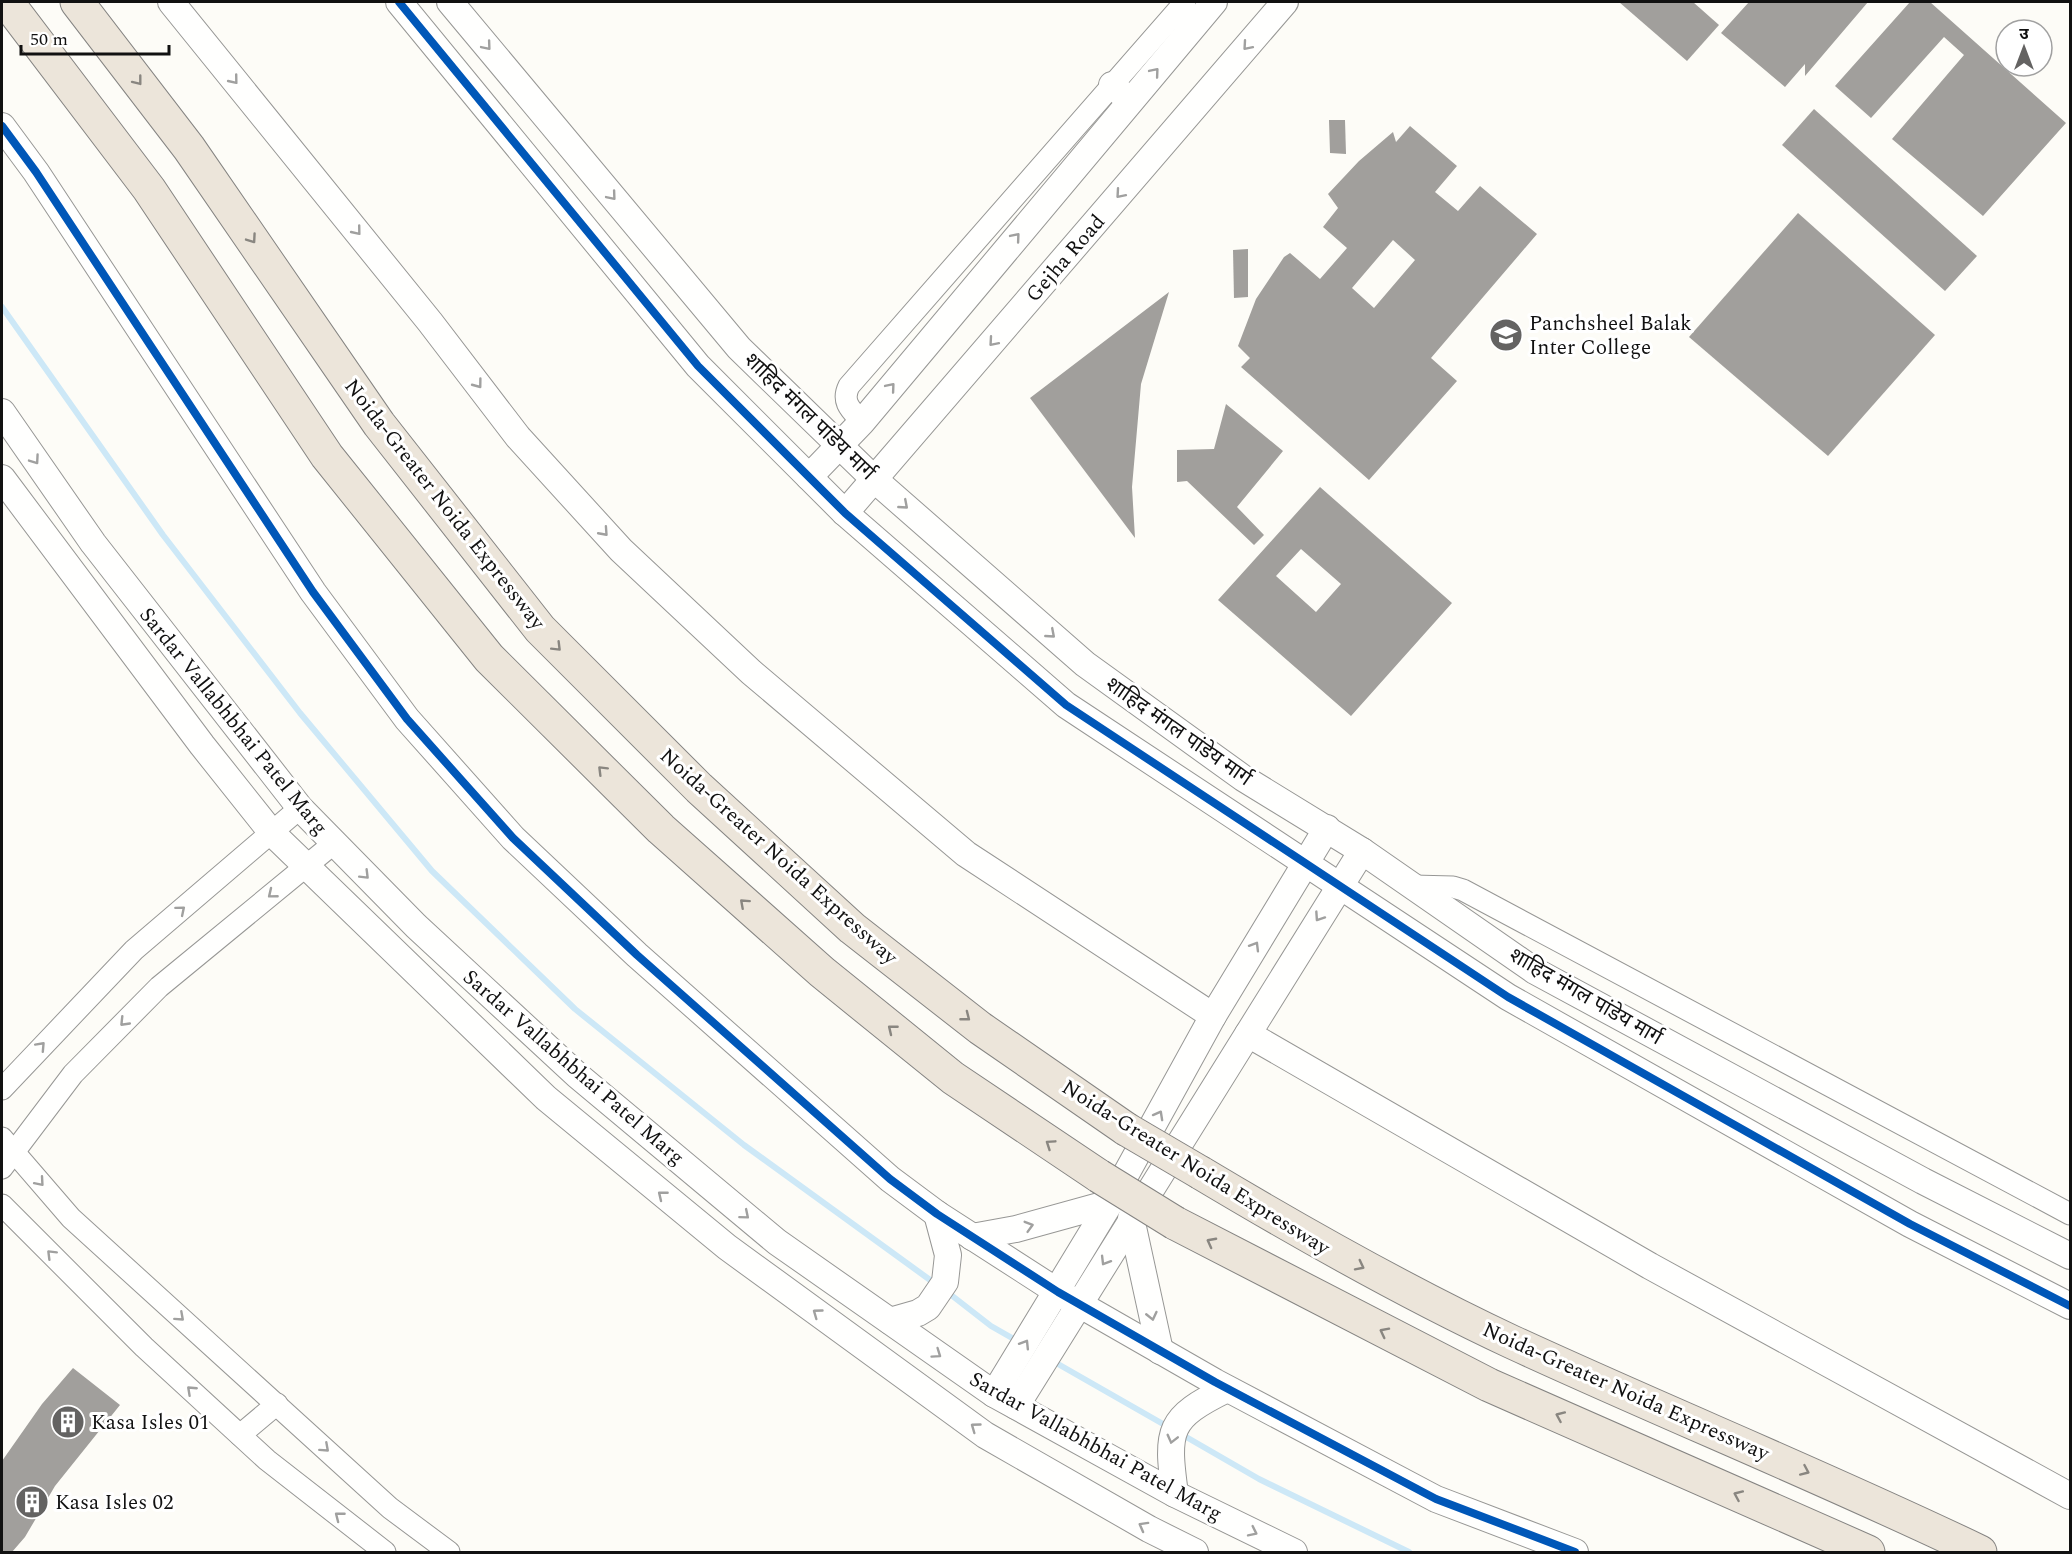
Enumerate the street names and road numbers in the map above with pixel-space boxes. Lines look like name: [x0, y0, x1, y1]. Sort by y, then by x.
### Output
street label: Gejha Road: [1018, 207, 1113, 310]
street label: शाहिद मंगल पांडेय मार्ग: [736, 345, 883, 489]
street label: Noida-Greater Noida Expressway: [336, 372, 553, 638]
street label: Sardar Vallabhbhai Patel Marg: [131, 601, 335, 843]
street label: शाहिद मंगल पांडेय मार्ग: [1099, 669, 1259, 795]
street label: Noida-Greater Noida Expressway: [652, 741, 905, 973]
street label: शाहिद मंगल पांडेय मार्ग: [1503, 940, 1669, 1054]
street label: Sardar Vallabhbhai Patel Marg: [455, 962, 691, 1173]
street label: Noida-Greater Noida Expressway: [1055, 1072, 1337, 1264]
street label: Noida-Greater Noida Expressway: [1477, 1314, 1775, 1470]
street label: Sardar Vallabhbhai Patel Marg: [963, 1364, 1228, 1530]

